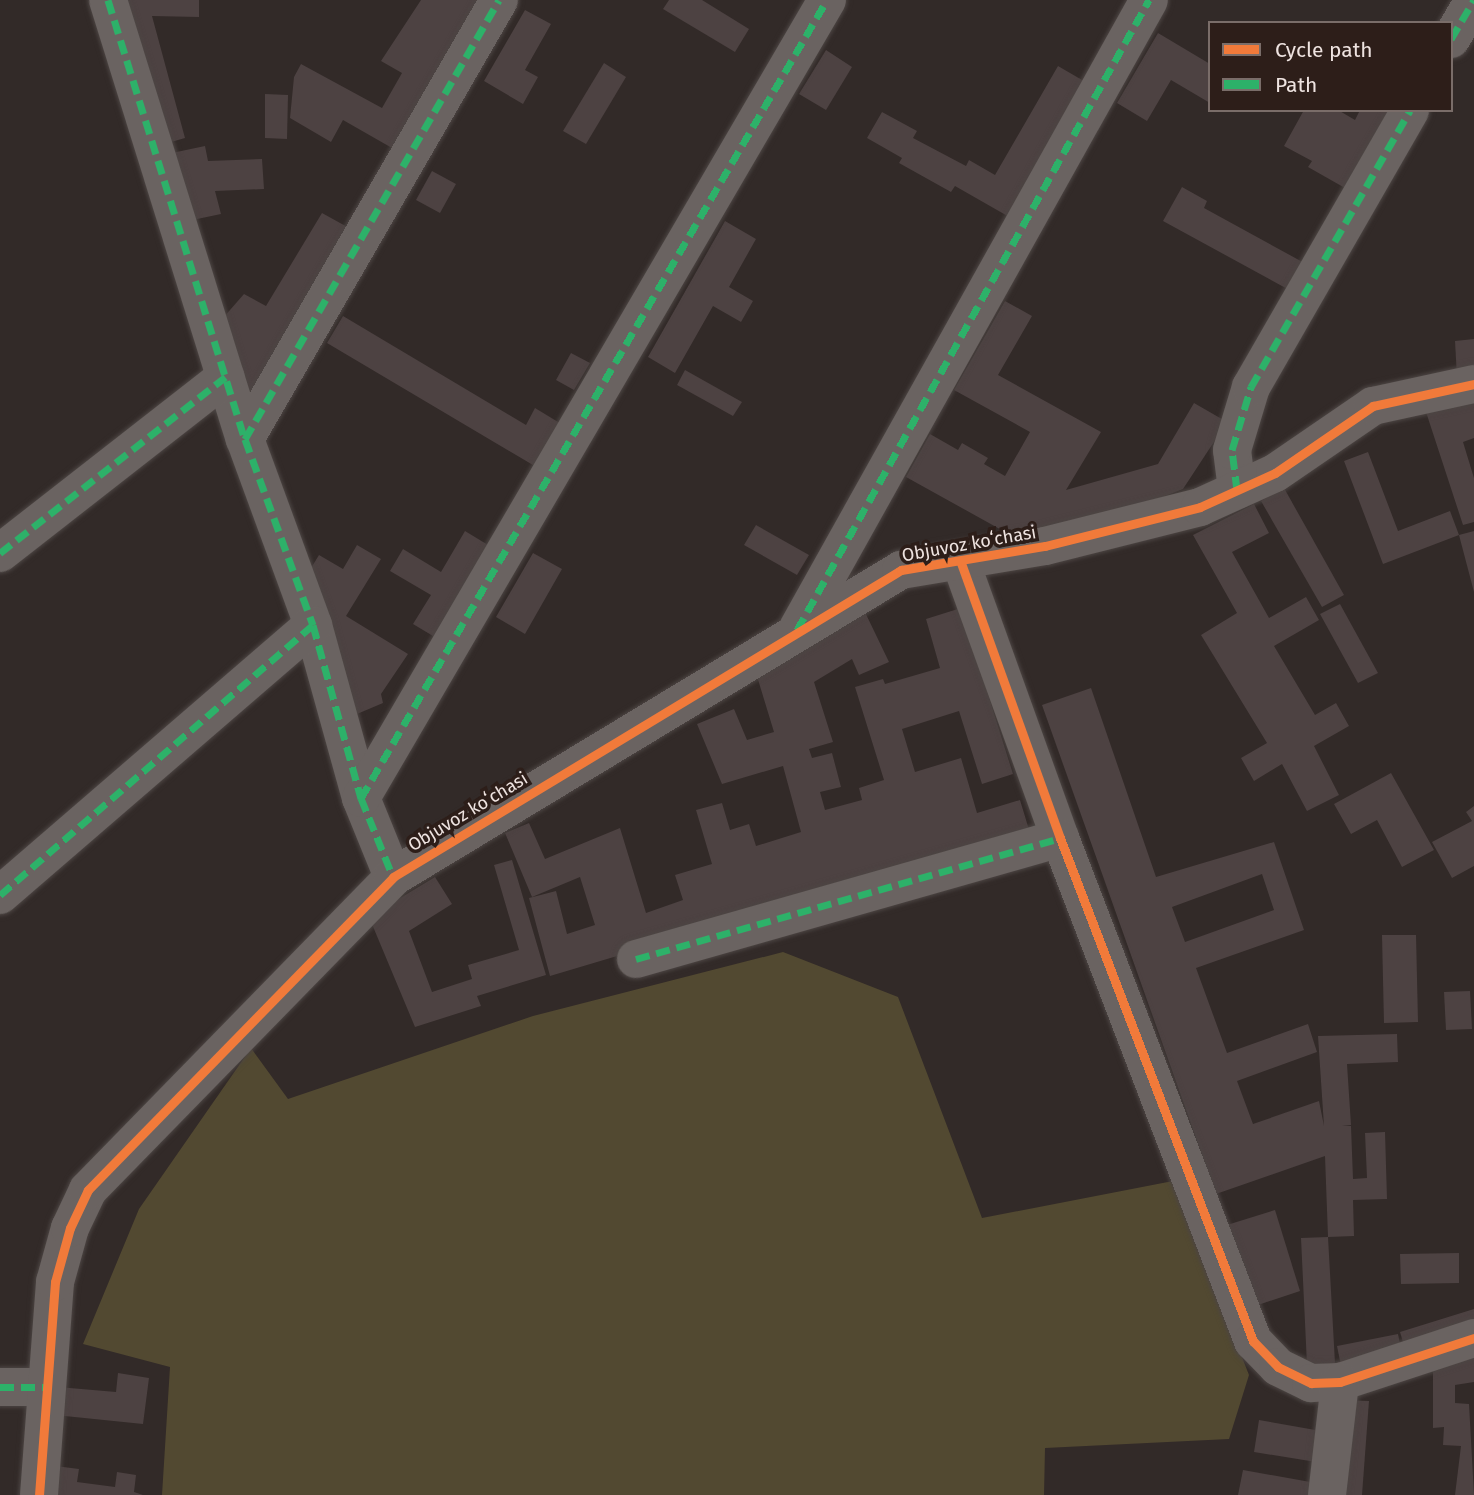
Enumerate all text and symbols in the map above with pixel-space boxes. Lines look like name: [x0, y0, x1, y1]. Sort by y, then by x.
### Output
legend: [1208, 21, 1453, 112]
text: Cycle path: [1275, 37, 1373, 63]
text: Path: [1275, 72, 1317, 98]
street label: Objuvoz koʻchasi: [900, 522, 1038, 566]
street label: Objuvoz koʻchasi: [404, 768, 532, 856]

